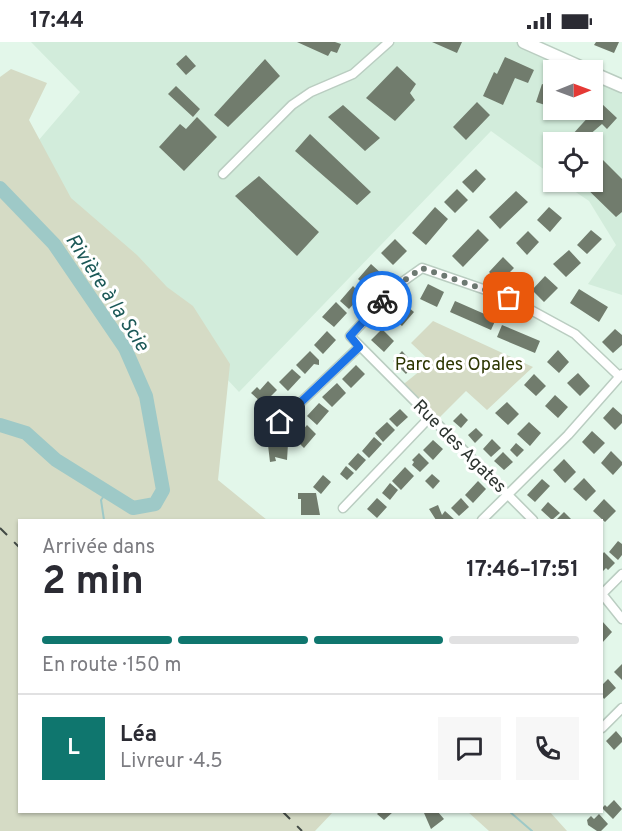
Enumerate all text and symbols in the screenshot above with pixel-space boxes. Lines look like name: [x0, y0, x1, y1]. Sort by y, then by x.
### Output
text: 17:44: [30, 8, 84, 35]
north arrow: [543, 60, 603, 120]
map controls: [543, 60, 603, 192]
button: locate: [543, 132, 603, 192]
water label: Rivière à la Scie: [59, 229, 154, 358]
courier: [352, 271, 412, 331]
pin: [483, 272, 534, 323]
icon: bag: [492, 281, 525, 314]
icon: bike: [366, 285, 399, 318]
park label: Parc des Opales: [395, 354, 523, 377]
street label: Rue des Agates: [407, 395, 511, 499]
pin: [254, 396, 305, 447]
icon: home: [263, 405, 296, 438]
text: Arrivée dans: [42, 535, 155, 561]
text: 17:46–17:51: [466, 557, 579, 584]
text: 2 min: [42, 559, 144, 608]
text: En route · 150 m: [42, 653, 181, 679]
button: chat: [438, 717, 501, 780]
button: phone: [516, 717, 579, 780]
text: Léa: [120, 722, 157, 749]
text: L: [67, 735, 80, 762]
text: Livreur · 4.5: [120, 749, 223, 775]

